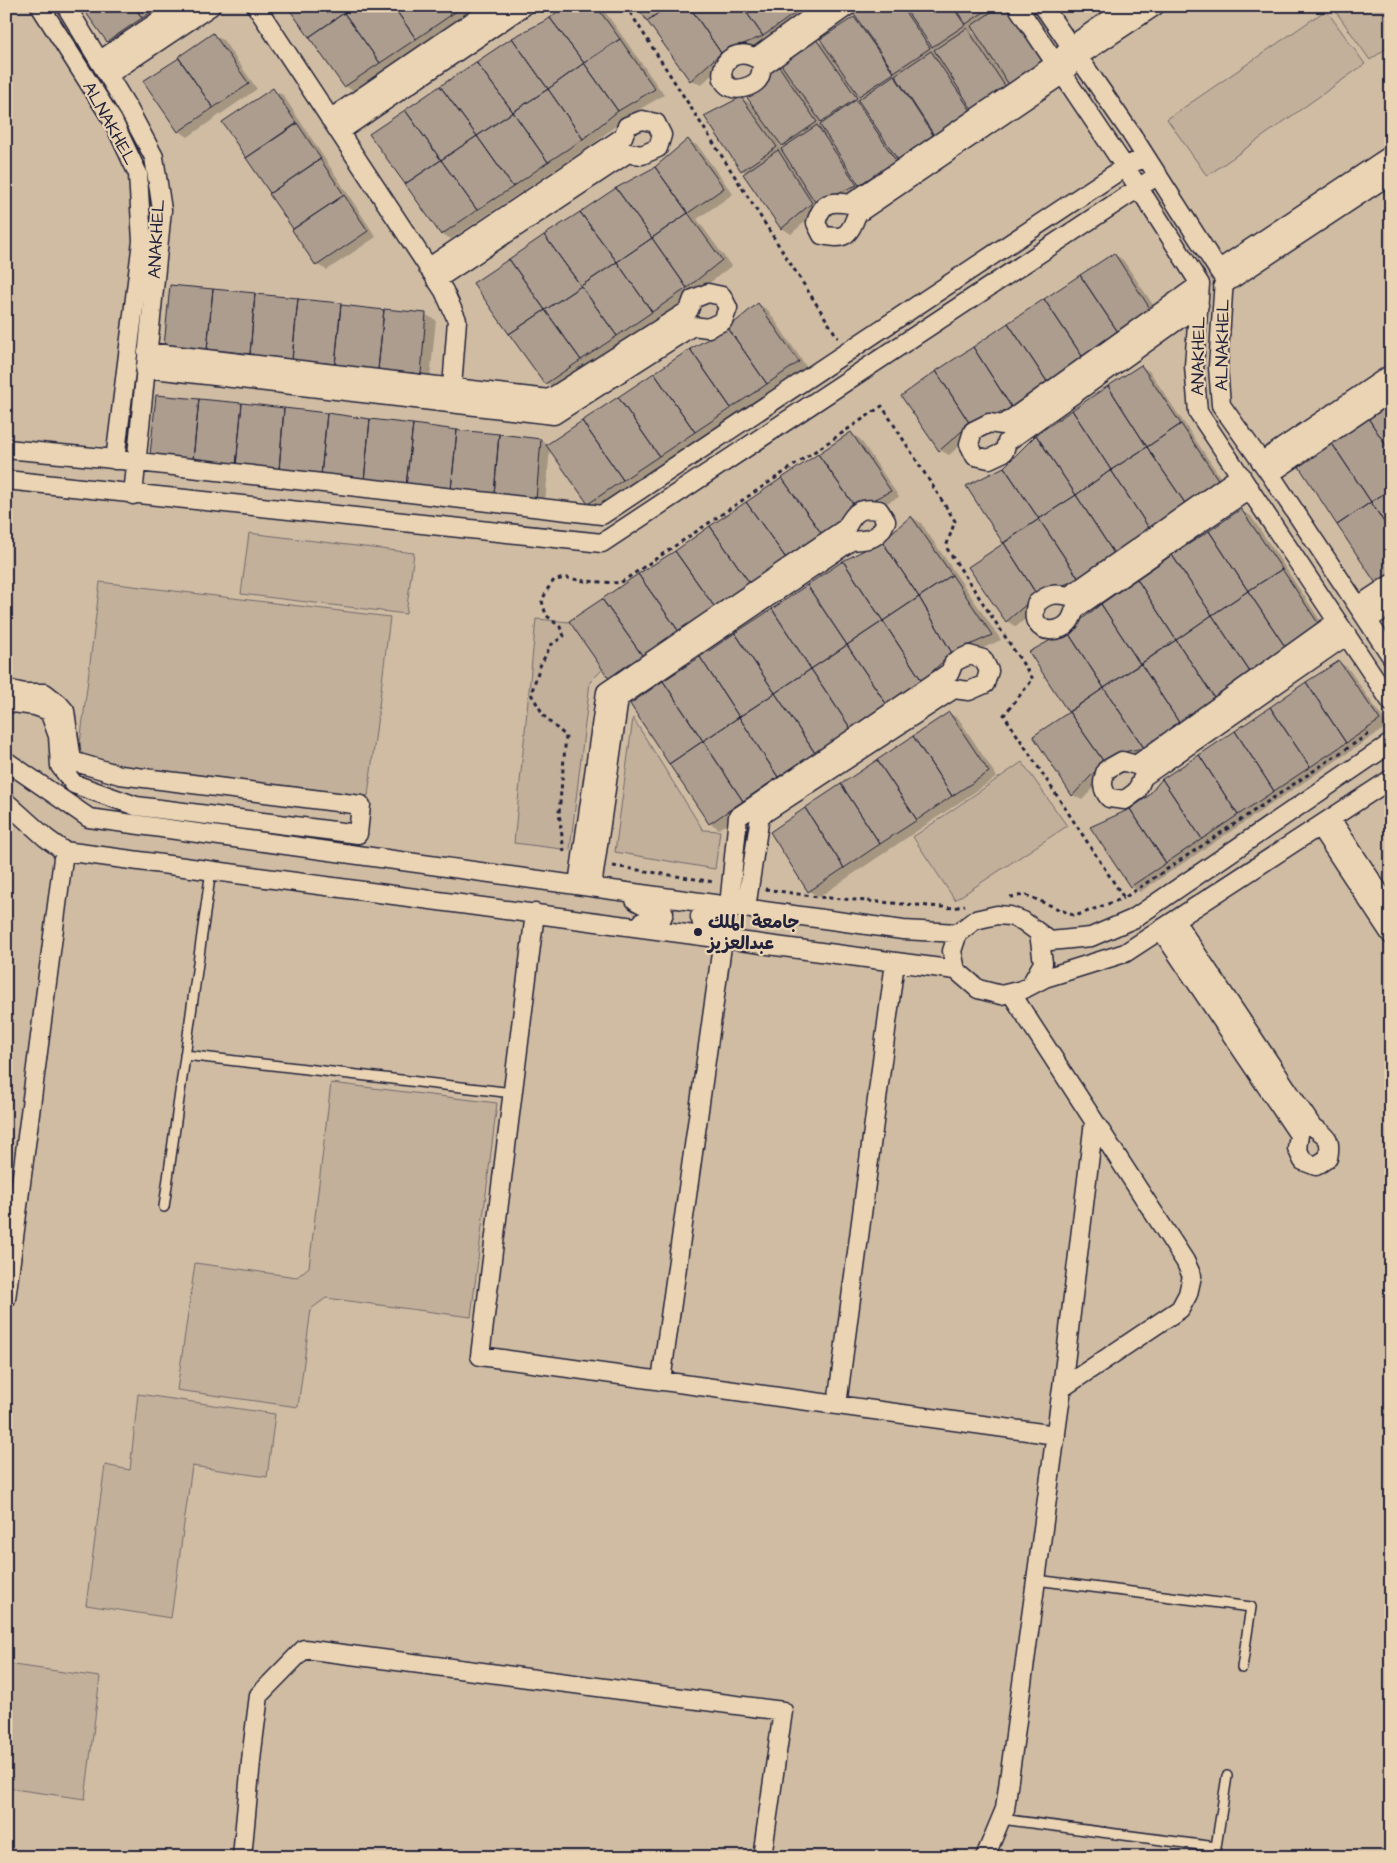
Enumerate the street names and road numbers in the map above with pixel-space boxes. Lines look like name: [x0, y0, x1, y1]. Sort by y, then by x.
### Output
street label: ALNAKHEL: [76, 77, 143, 170]
street label: ANAKHEL: [142, 198, 171, 279]
street label: ALNAKHEL: [1209, 298, 1236, 391]
street label: ANAKHEL: [1185, 316, 1212, 396]

